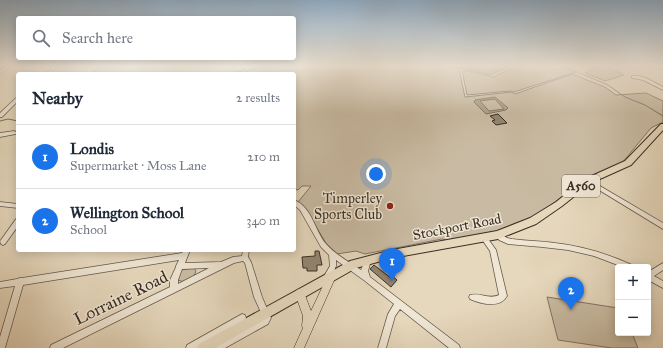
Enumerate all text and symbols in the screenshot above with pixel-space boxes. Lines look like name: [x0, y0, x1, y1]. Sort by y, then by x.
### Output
search box: [16, 16, 296, 60]
icon: search: [30, 27, 52, 49]
text: Search here: [62, 29, 133, 47]
text: Nearby: [32, 88, 83, 109]
text: 2 results: [236, 90, 280, 106]
text: Londis: [70, 140, 114, 158]
text: 1: [42, 149, 48, 165]
text: 210 m: [247, 149, 280, 165]
text: Supermarket · Moss Lane: [70, 158, 207, 174]
your location: [366, 164, 386, 184]
road number: A560: [562, 175, 600, 197]
place label: Timperley Sports Club: [314, 190, 382, 223]
marker: Timperley Sports Club: [385, 201, 395, 211]
text: Wellington School: [70, 204, 184, 222]
street label: Stockport Road: [411, 210, 503, 244]
text: 2: [42, 213, 48, 229]
text: 340 m: [246, 213, 280, 229]
text: School: [70, 222, 107, 238]
pin: 1: [379, 248, 405, 281]
map controls: [615, 264, 651, 336]
button: +: [615, 264, 651, 300]
street label: Lorraine Road: [71, 266, 172, 330]
pin: 2: [558, 277, 584, 310]
button: −: [615, 300, 651, 336]

